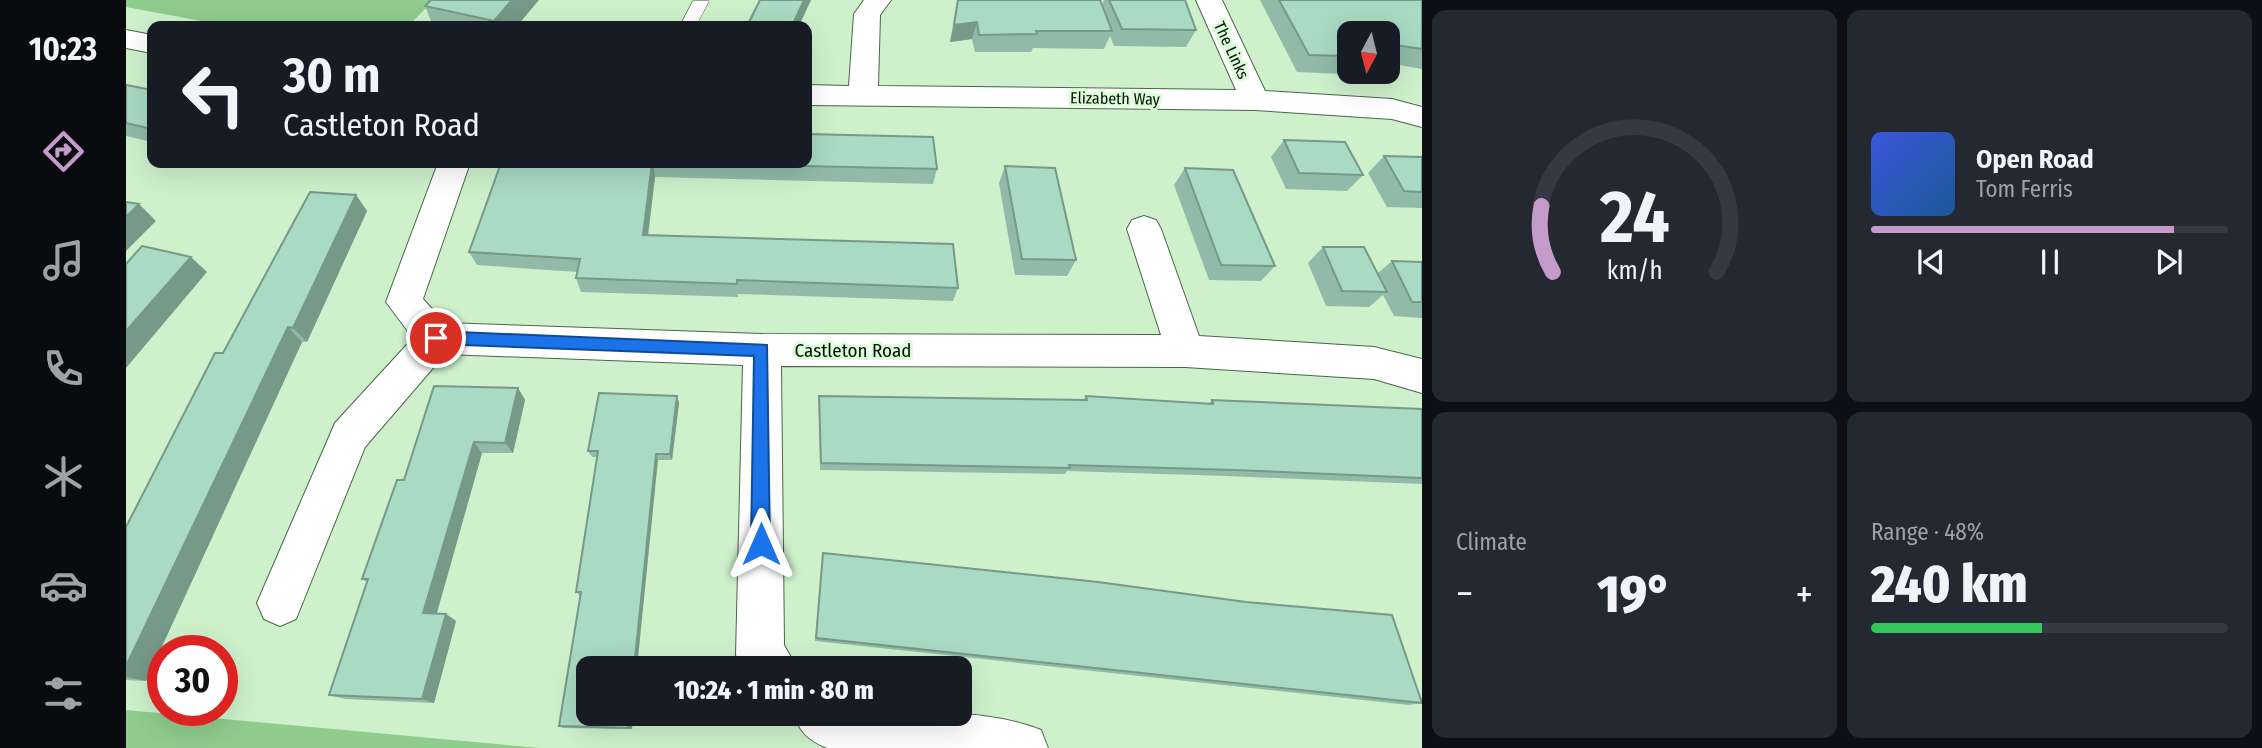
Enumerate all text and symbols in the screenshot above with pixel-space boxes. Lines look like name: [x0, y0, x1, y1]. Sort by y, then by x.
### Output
street label: The Links: [1210, 18, 1253, 82]
north arrow: [1337, 21, 1400, 84]
map controls: [1337, 21, 1400, 84]
text: 10:23: [29, 30, 97, 68]
text: 30 m: [283, 46, 381, 105]
icon: left: [168, 49, 259, 140]
street label: Elizabeth Way: [1070, 88, 1161, 109]
text: Castleton Road: [283, 106, 480, 144]
icon: directions: [39, 127, 88, 176]
text: Open Road: [1976, 144, 2094, 175]
text: 24: [1599, 175, 1669, 262]
text: Tom Ferris: [1976, 175, 2073, 203]
icon: music: [39, 236, 88, 285]
icon: previous: [1912, 243, 1950, 281]
icon: pause: [2031, 243, 2069, 281]
icon: next: [2150, 243, 2188, 281]
text: km/h: [1607, 256, 1662, 286]
pin: [406, 308, 466, 368]
icon: arrive: [417, 319, 455, 357]
street label: Castleton Road: [795, 339, 911, 362]
icon: phone: [39, 344, 88, 393]
icon: climate: [39, 452, 88, 501]
position arrow: [724, 507, 798, 581]
text: Range · 48%: [1871, 518, 1984, 546]
text: Climate: [1456, 528, 1527, 556]
text: 240 km: [1871, 553, 2028, 616]
icon: car: [39, 561, 88, 610]
text: 19°: [1597, 563, 1672, 626]
text: −: [1456, 571, 1473, 617]
text: +: [1796, 571, 1813, 617]
speed limit sign: 30: [147, 635, 238, 726]
icon: filters: [39, 669, 88, 718]
text: 10:24 · 1 min · 80 m: [674, 675, 874, 706]

